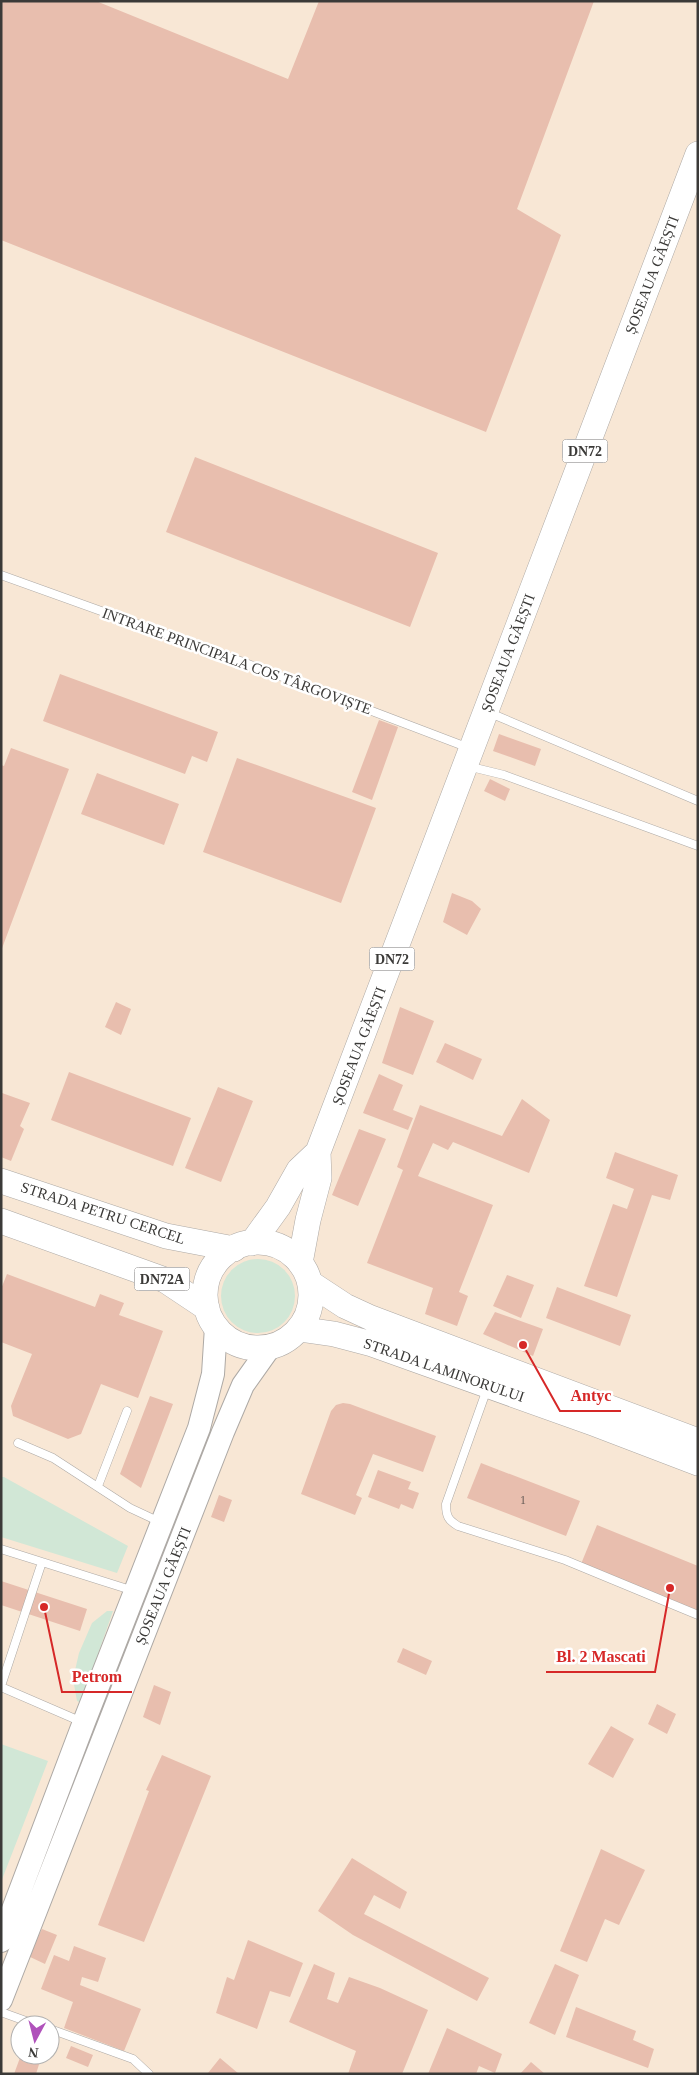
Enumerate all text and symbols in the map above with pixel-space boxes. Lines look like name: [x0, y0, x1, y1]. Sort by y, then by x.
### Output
street label: ȘOSEAUA GĂEȘTI: [622, 214, 683, 337]
road number: DN72: [562, 440, 608, 462]
street label: ȘOSEAUA GĂEȘTI: [478, 592, 539, 715]
street label: INTRARE PRINCIPALA COS TÂRGOVIȘTE: [100, 605, 374, 718]
road number: DN72: [370, 948, 414, 971]
street label: ȘOSEAUA GĂEȘTI: [329, 985, 390, 1108]
street label: STRADA PETRU CERCEL: [19, 1179, 187, 1247]
road number: DN72A: [134, 1268, 190, 1290]
street label: STRADA LAMINORULUI: [362, 1335, 526, 1405]
callout: Antyc: [560, 1380, 621, 1411]
text: Antyc: [571, 1387, 611, 1405]
house number: 1: [520, 1493, 526, 1507]
street label: ȘOSEAUA GĂEȘTI: [132, 1525, 195, 1648]
callout: Bl. 2 Mascati: [546, 1641, 655, 1672]
text: Bl. 2 Mascati: [556, 1648, 646, 1665]
callout: Petrom: [62, 1661, 132, 1692]
text: Petrom: [72, 1668, 123, 1685]
north arrow: [10, 2015, 60, 2065]
text: N: [28, 2044, 39, 2060]

